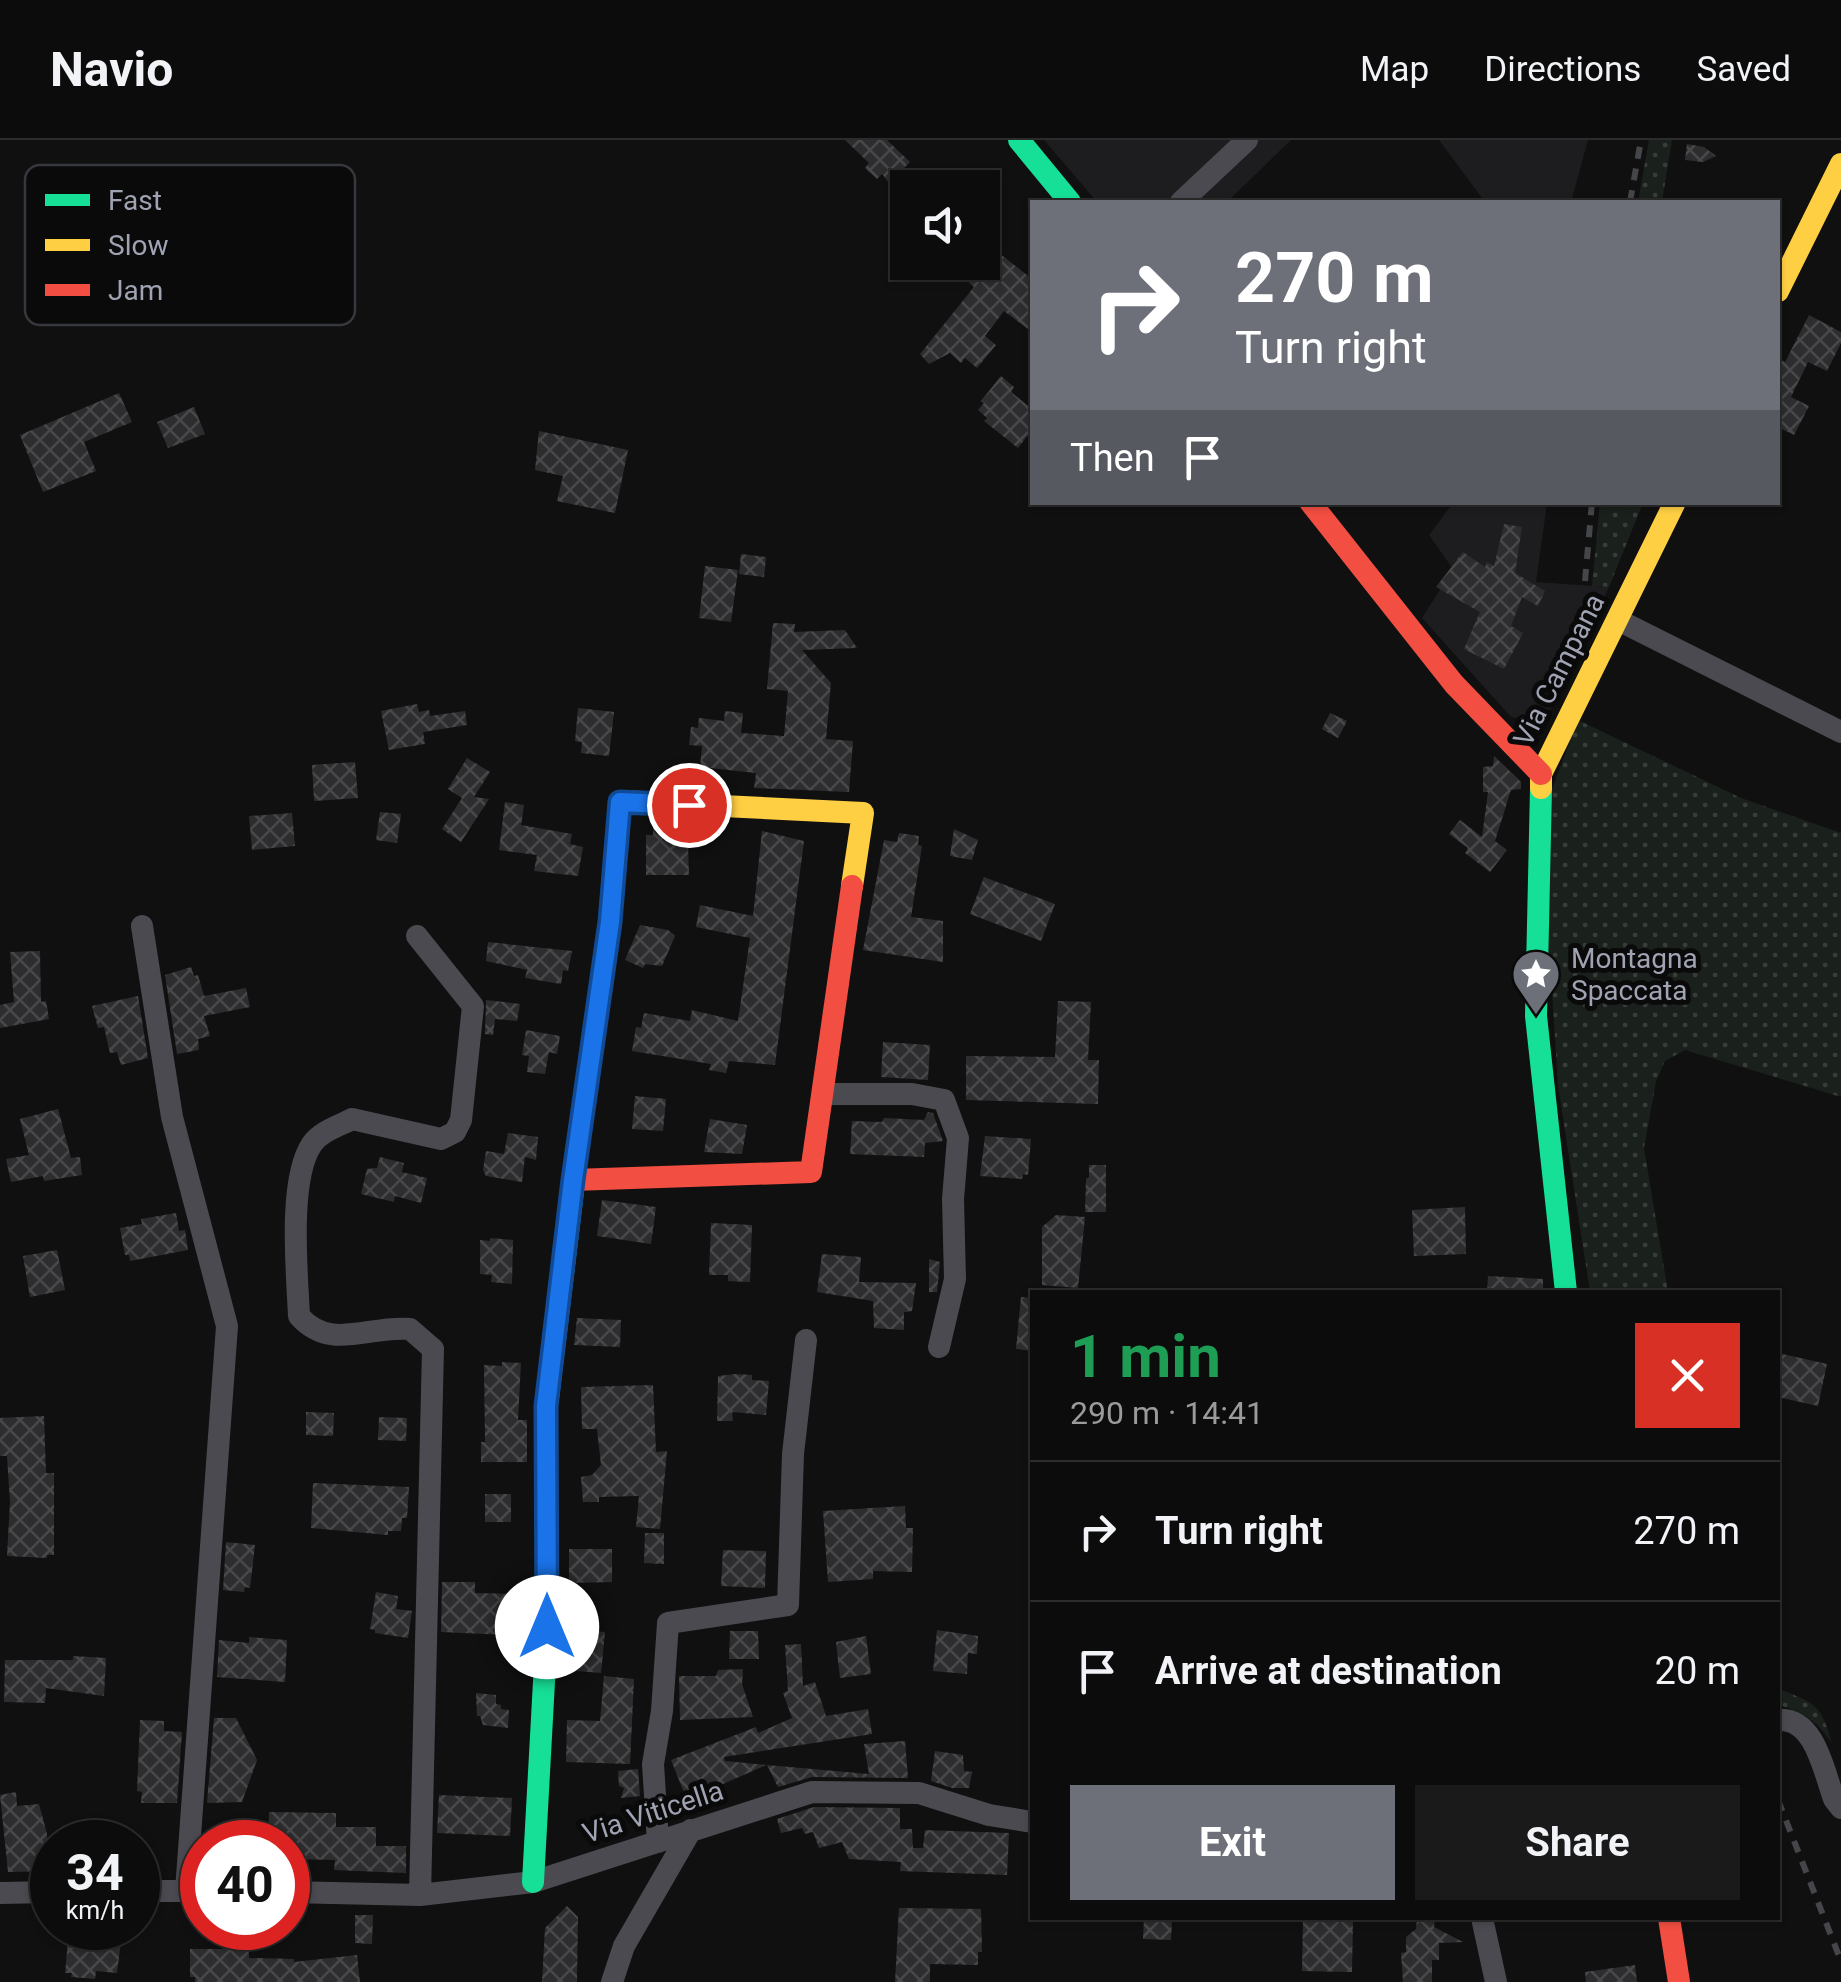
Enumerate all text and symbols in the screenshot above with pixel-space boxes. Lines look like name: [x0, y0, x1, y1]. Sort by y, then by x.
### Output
text: Navio: [50, 41, 173, 98]
text: Map: [1360, 49, 1429, 90]
text: Directions: [1484, 49, 1641, 90]
text: Saved: [1696, 49, 1791, 90]
legend: [25, 165, 355, 325]
map controls: [890, 170, 1000, 280]
button: sound: [890, 170, 1000, 280]
text: Fast: [108, 184, 162, 217]
text: Slow: [108, 229, 168, 262]
text: 270 m: [1235, 237, 1434, 319]
icon: right: [1070, 240, 1200, 370]
text: Jam: [108, 274, 163, 307]
text: Turn right: [1235, 321, 1427, 374]
icon: arrive: [1175, 430, 1230, 485]
text: Then: [1070, 436, 1155, 480]
street label: Via Campana: [1507, 588, 1611, 752]
pin: [647, 763, 732, 848]
icon: arrive: [662, 778, 717, 833]
place label: Montagna Spaccata: [1571, 942, 1698, 1007]
place icon: Montagna Spaccata: [1510, 948, 1562, 1016]
text: 1 min: [1070, 1321, 1221, 1392]
button: close: [1635, 1323, 1740, 1428]
text: 290 m · 14:41: [1070, 1394, 1264, 1432]
icon: right: [1070, 1504, 1125, 1559]
text: Turn right: [1155, 1509, 1323, 1553]
text: 270 m: [1633, 1509, 1740, 1553]
position arrow: [495, 1575, 599, 1679]
icon: arrive: [1070, 1644, 1125, 1699]
text: Arrive at destination: [1155, 1649, 1502, 1693]
text: 20 m: [1655, 1649, 1740, 1693]
street label: Via Viticella: [579, 1774, 727, 1850]
button: Exit: [1070, 1785, 1395, 1900]
button: Share: [1415, 1785, 1740, 1900]
speed limit sign: 40: [180, 1820, 310, 1950]
text: 34: [66, 1844, 124, 1902]
text: km/h: [66, 1896, 124, 1925]

